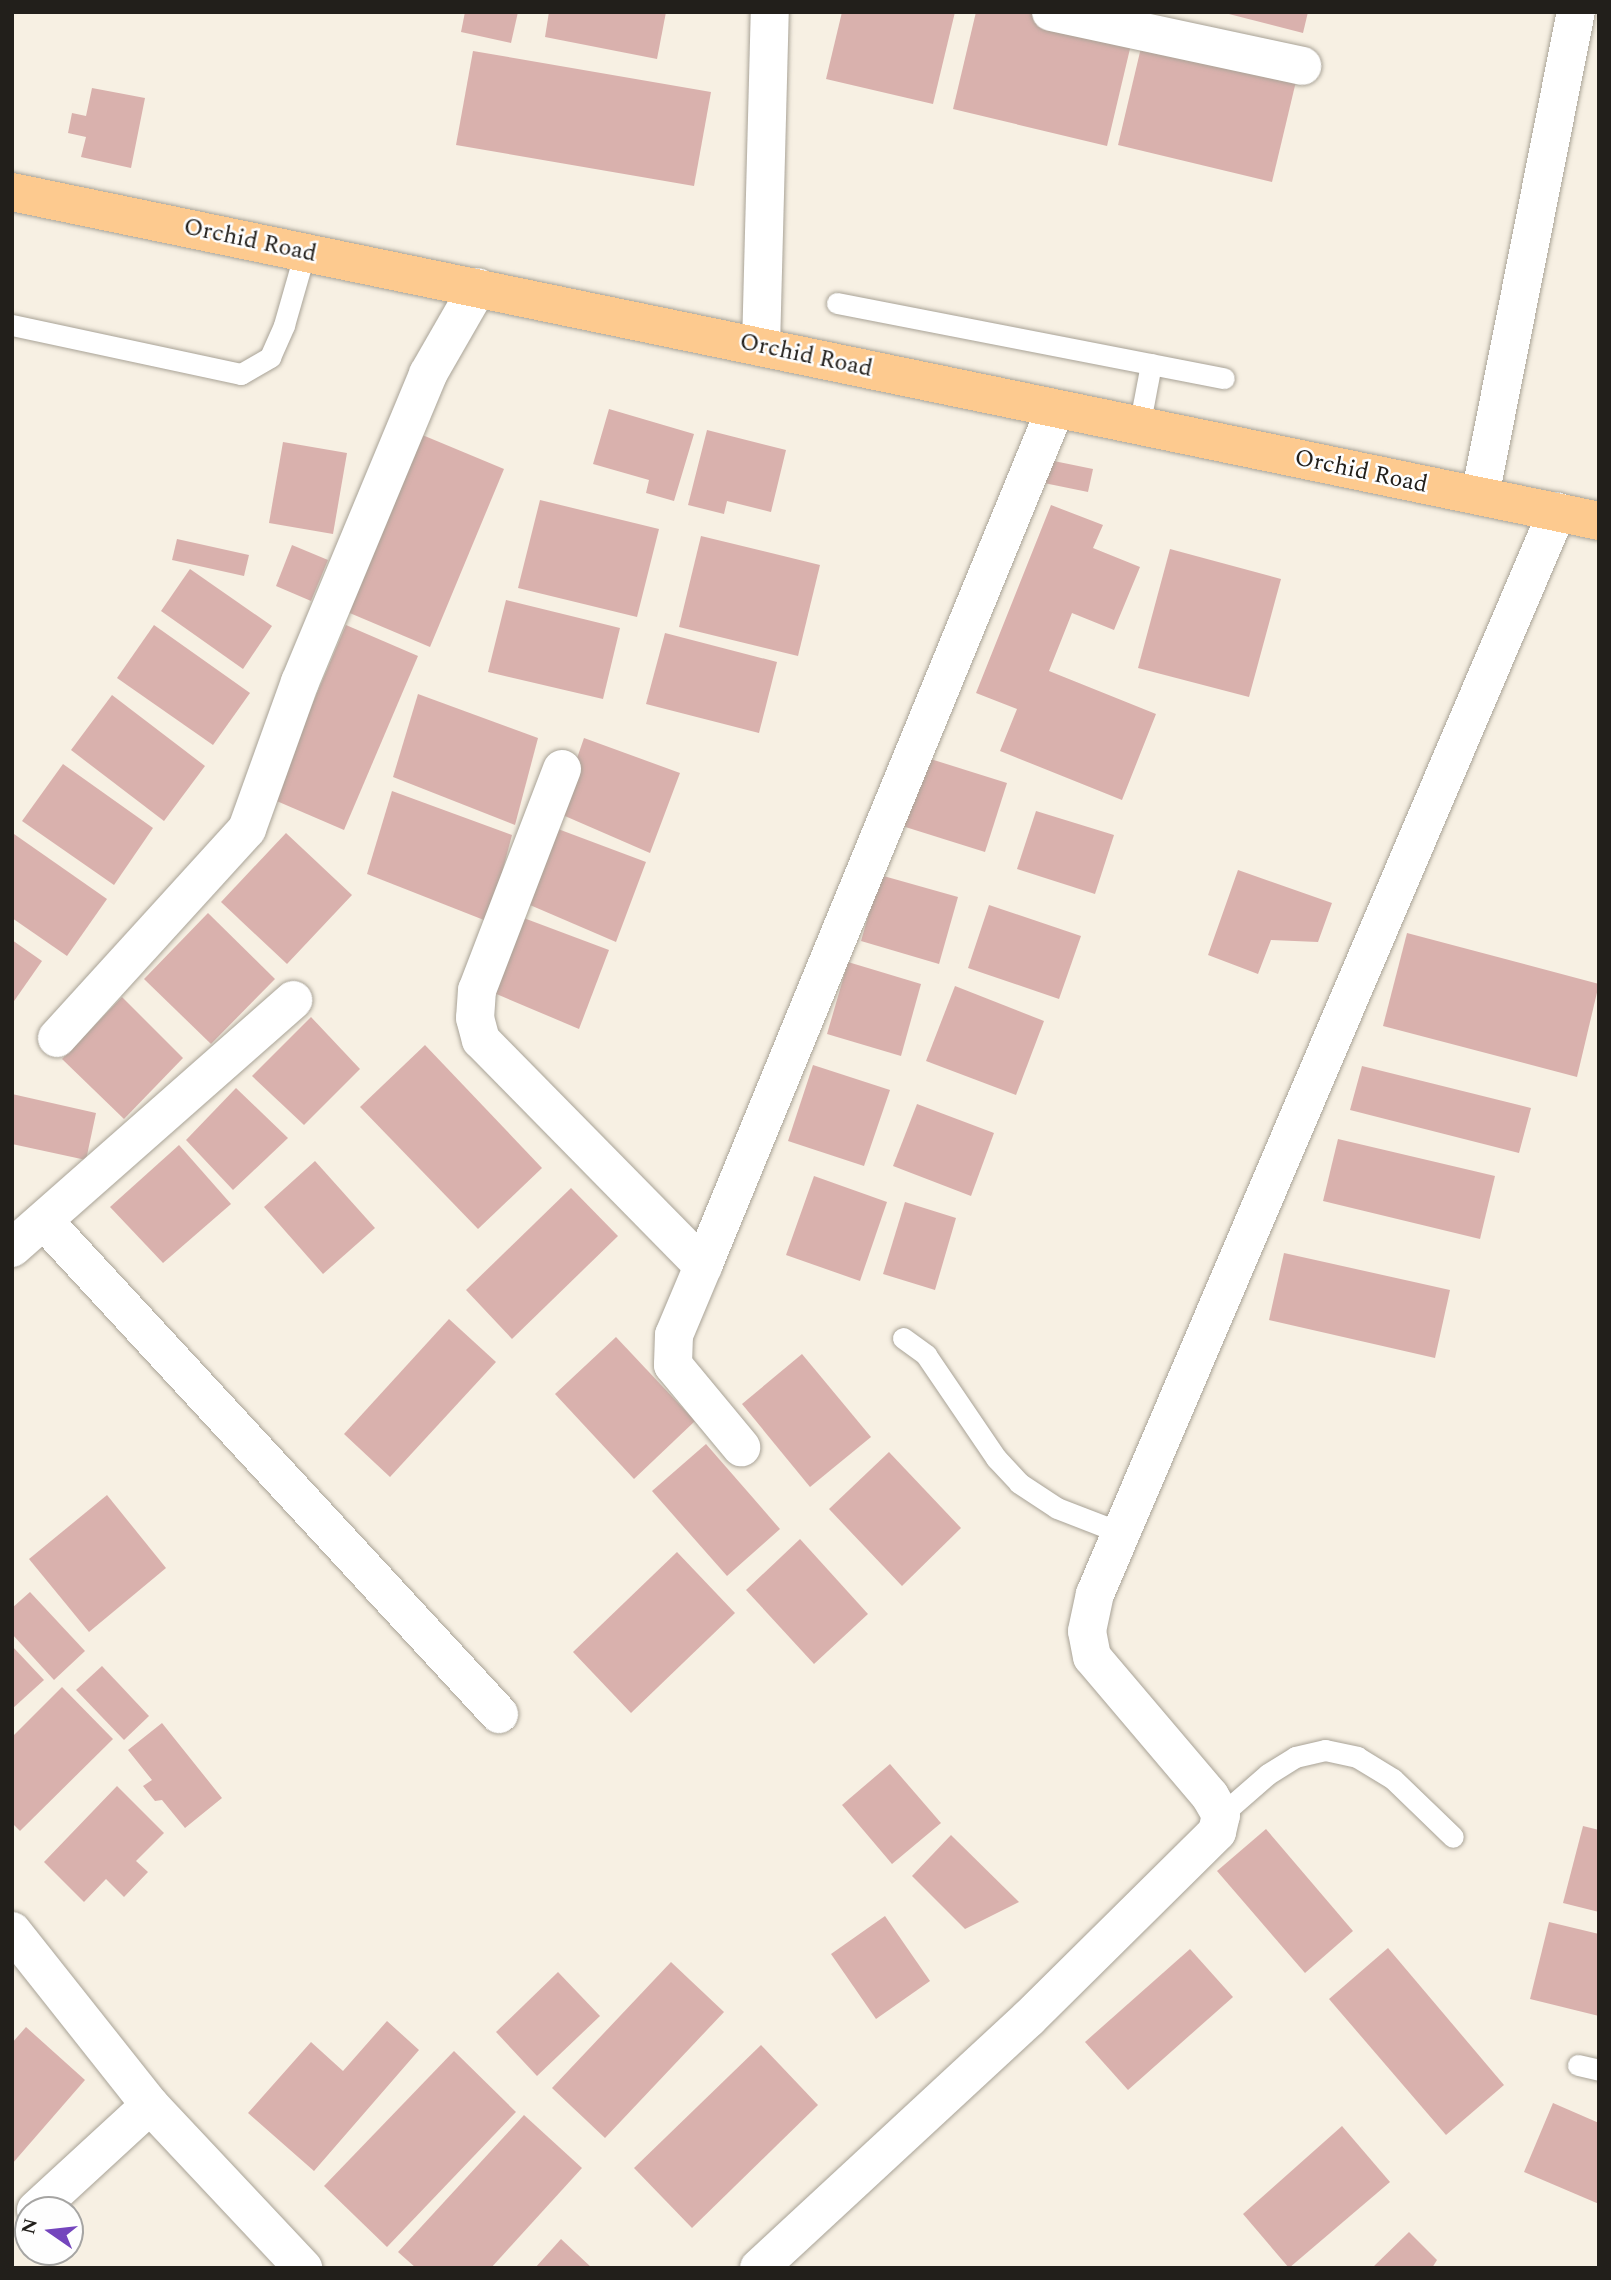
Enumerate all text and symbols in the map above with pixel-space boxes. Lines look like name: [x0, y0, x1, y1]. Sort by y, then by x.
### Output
street label: Orchid Road: [181, 213, 319, 269]
street label: Orchid Road: [737, 328, 875, 384]
street label: Orchid Road: [1292, 444, 1430, 500]
north arrow: [14, 2196, 84, 2266]
text: N: [14, 2215, 46, 2237]

